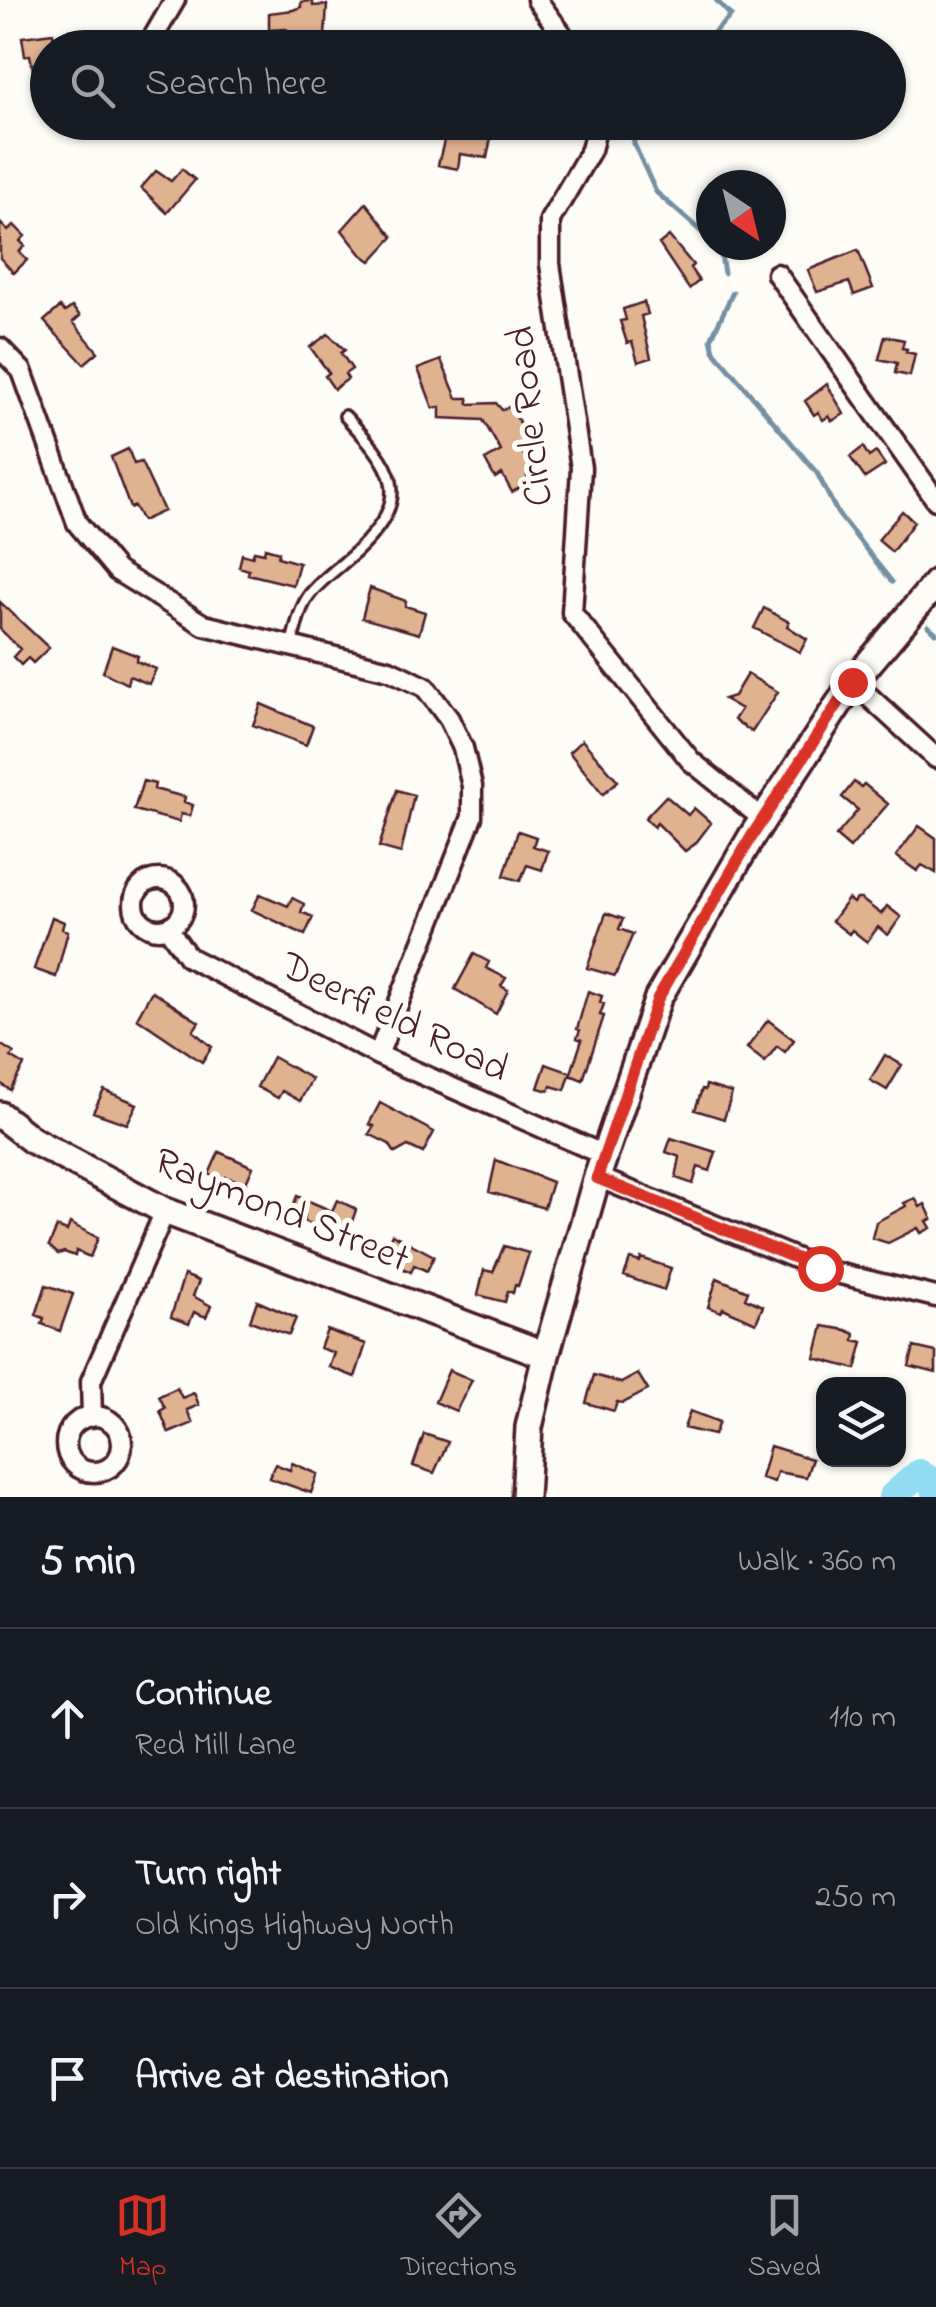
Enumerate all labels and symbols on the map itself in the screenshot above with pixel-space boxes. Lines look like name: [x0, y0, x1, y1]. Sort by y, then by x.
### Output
north arrow: [696, 170, 786, 260]
street label: Circle Road: [493, 323, 571, 509]
route end: [830, 660, 876, 706]
street label: Deerfield Road: [269, 938, 518, 1100]
street label: Raymond Street: [144, 1134, 418, 1290]
route start: [798, 1246, 844, 1292]

